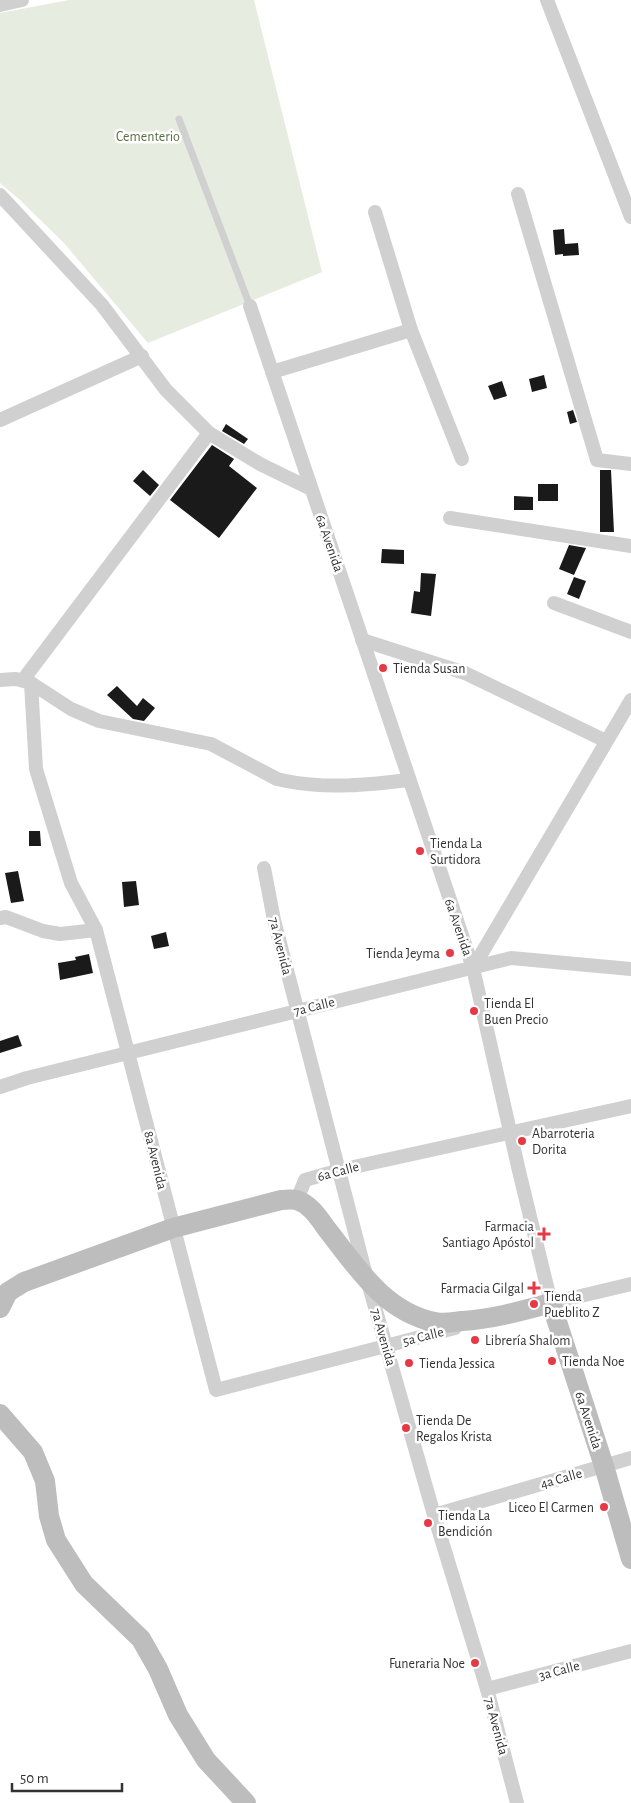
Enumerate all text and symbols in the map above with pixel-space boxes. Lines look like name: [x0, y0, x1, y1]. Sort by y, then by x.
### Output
park label: Cementerio: [116, 130, 180, 144]
street label: 6a Avenida: [313, 513, 346, 574]
marker: Tienda Susan: [377, 662, 389, 674]
place label: Tienda Susan: [393, 662, 465, 676]
place label: Tienda La Surtidora: [430, 837, 483, 867]
marker: Tienda La Surtidora: [414, 845, 426, 857]
street label: 6a Avenida: [442, 897, 475, 958]
street label: 7a Avenida: [266, 916, 294, 977]
place label: Tienda Jeyma: [366, 947, 441, 961]
marker: Tienda Jeyma: [444, 947, 456, 959]
street label: 7a Calle: [292, 995, 336, 1019]
place label: Tienda El Buen Precio: [484, 997, 548, 1027]
marker: Tienda El Buen Precio: [468, 1005, 480, 1017]
place label: Abarroteria Dorita: [532, 1127, 595, 1157]
street label: 8a Avenida: [141, 1130, 169, 1191]
marker: Abarroteria Dorita: [516, 1135, 528, 1147]
street label: 6a Calle: [316, 1160, 361, 1184]
place label: Farmacia Santiago Apóstol: [442, 1220, 535, 1250]
marker: Farmacia Santiago Apóstol: [538, 1228, 550, 1240]
place label: Farmacia Gilgal: [440, 1282, 524, 1296]
marker: Farmacia Gilgal: [528, 1282, 540, 1294]
place label: Tienda Pueblito Z: [544, 1290, 600, 1320]
marker: Tienda Pueblito Z: [528, 1298, 540, 1310]
street label: 7a Avenida: [368, 1307, 398, 1368]
street label: 5a Calle: [401, 1325, 445, 1349]
marker: Librería Shalom: [469, 1334, 481, 1346]
place label: Librería Shalom: [485, 1334, 571, 1348]
marker: Tienda Noe: [546, 1355, 558, 1367]
place label: Tienda Noe: [562, 1355, 625, 1369]
marker: Tienda Jessica: [403, 1357, 415, 1369]
place label: Tienda Jessica: [419, 1357, 495, 1371]
street label: 6a Avenida: [572, 1390, 604, 1451]
place label: Tienda De Regalos Krista: [416, 1414, 493, 1444]
marker: Tienda De Regalos Krista: [400, 1422, 412, 1434]
street label: 4a Calle: [539, 1466, 584, 1492]
place label: Liceo El Carmen: [508, 1501, 594, 1515]
marker: Liceo El Carmen: [598, 1501, 610, 1513]
place label: Tienda La Bendición: [438, 1509, 492, 1539]
marker: Tienda La Bendición: [422, 1517, 434, 1529]
place label: Funeraria Noe: [389, 1657, 465, 1671]
marker: Funeraria Noe: [469, 1657, 481, 1669]
street label: 3a Calle: [537, 1659, 581, 1683]
street label: 7a Avenida: [482, 1696, 511, 1757]
scale bar: [12, 1760, 122, 1792]
text: 50 m: [20, 1771, 49, 1786]

